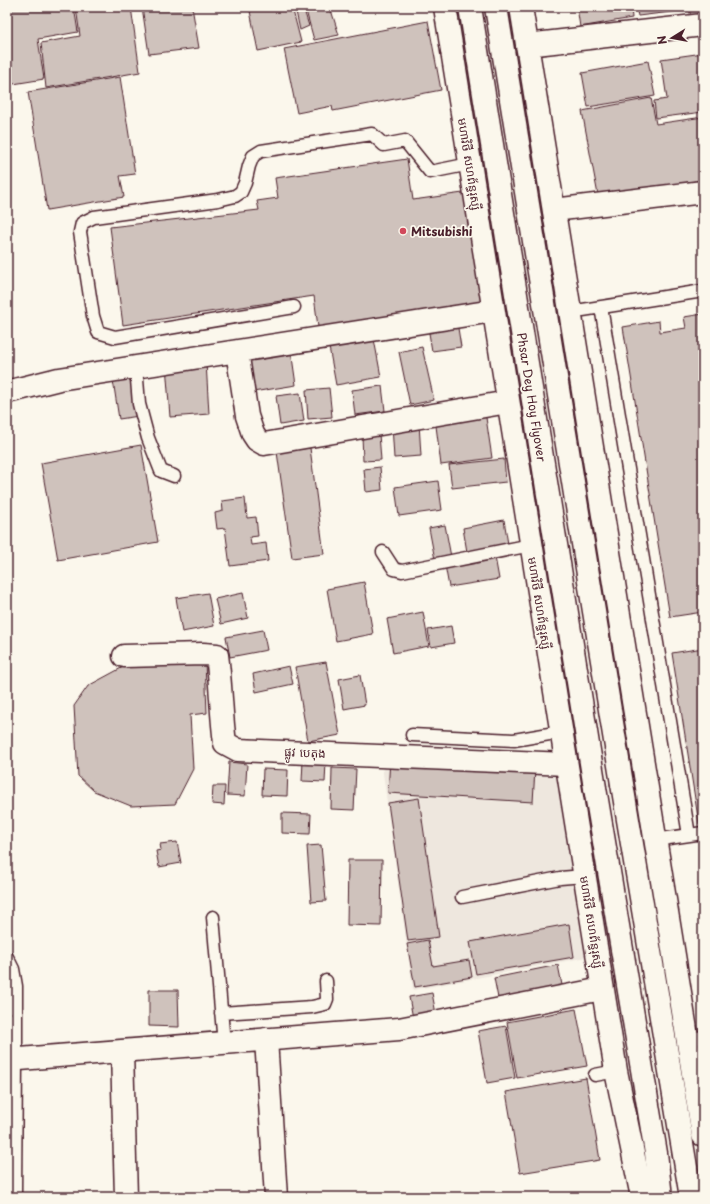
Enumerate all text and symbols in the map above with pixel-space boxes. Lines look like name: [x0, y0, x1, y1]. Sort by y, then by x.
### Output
north arrow: [652, 18, 692, 58]
text: N: [652, 34, 671, 46]
street label: មហាវិថី សហព័ន្ធរុស្ស៊ី: [452, 116, 486, 212]
place label: Mitsubishi: [411, 222, 473, 240]
marker: Mitsubishi: [398, 226, 408, 236]
street label: Phsar Dey Hoy Flyover: [513, 331, 551, 463]
street label: មហាវិថី សហព័ន្ធរុស្ស៊ី: [522, 555, 556, 651]
street label: ផ្លូវ បេតុង: [284, 742, 326, 764]
street label: មហាវិថី សហព័ន្ធរុស្ស៊ី: [574, 874, 608, 970]

